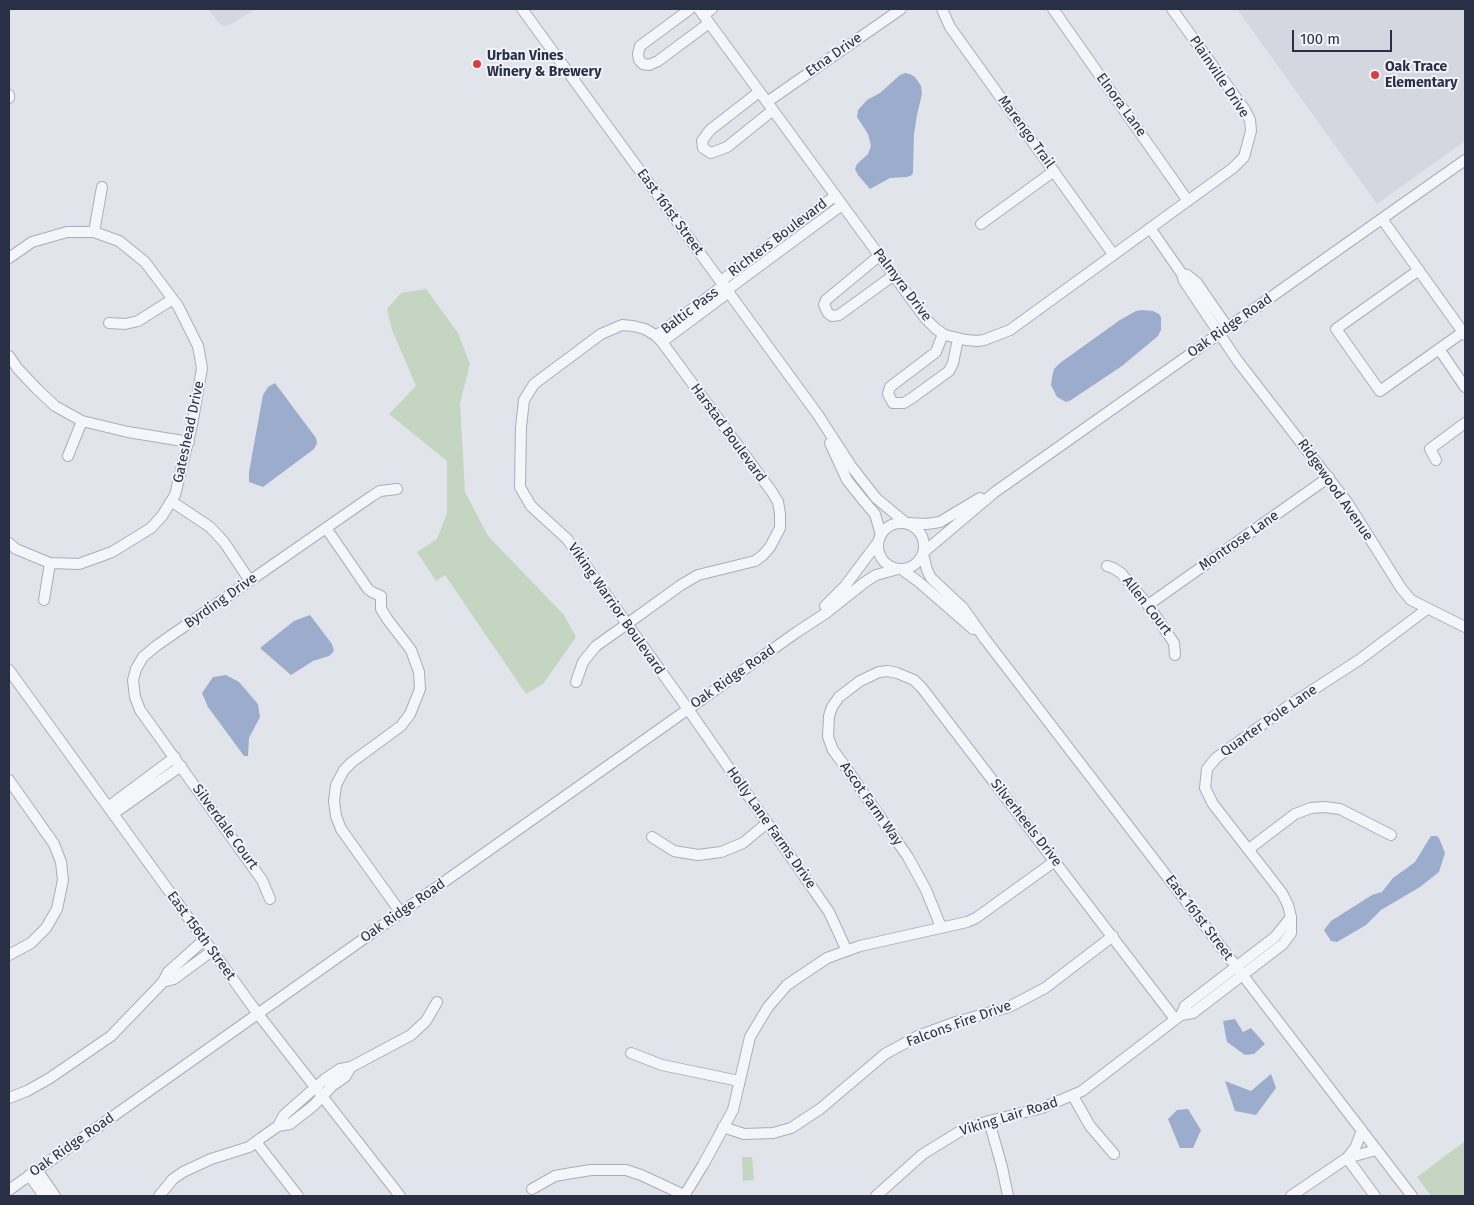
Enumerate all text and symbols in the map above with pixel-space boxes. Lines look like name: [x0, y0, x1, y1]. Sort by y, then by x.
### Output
scale bar: [1294, 20, 1394, 52]
street label: Etna Drive: [803, 30, 865, 80]
text: 100 m: [1300, 30, 1340, 48]
street label: Plainville Drive: [1186, 33, 1252, 121]
place label: Urban Vines Winery & Brewery: [487, 48, 601, 80]
marker: Urban Vines Winery & Brewery: [471, 58, 483, 70]
place label: Oak Trace Elementary: [1385, 59, 1457, 92]
marker: Oak Trace Elementary: [1369, 69, 1381, 81]
street label: Elnora Lane: [1092, 70, 1150, 140]
street label: Marengo Trail: [994, 92, 1058, 172]
street label: East 161st Street: [633, 166, 707, 258]
street label: Richters Boulevard: [725, 195, 831, 281]
street label: Palmyra Drive: [869, 245, 935, 325]
street label: Baltic Pass: [658, 284, 722, 338]
street label: Oak Ridge Road: [1184, 291, 1276, 361]
street label: Gateshead Drive: [170, 380, 208, 484]
street label: Harstad Boulevard: [687, 380, 769, 486]
street label: Ridgewood Avenue: [1294, 436, 1376, 544]
street label: Montrose Lane: [1196, 507, 1282, 575]
street label: Viking Warrior Boulevard: [564, 540, 668, 678]
street label: Byrding Drive: [181, 570, 261, 632]
street label: Allen Court: [1119, 573, 1175, 639]
street label: Oak Ridge Road: [687, 642, 779, 712]
street label: Quarter Pole Lane: [1218, 681, 1320, 761]
street label: Ascot Farm Way: [836, 759, 906, 849]
street label: Holly Lane Farms Drive: [723, 764, 819, 892]
street label: Silverheels Drive: [987, 776, 1065, 870]
street label: Silverdale Court: [189, 781, 261, 873]
street label: East 161st Street: [1162, 872, 1236, 964]
street label: Oak Ridge Road: [357, 876, 449, 946]
street label: East 156th Street: [163, 888, 239, 984]
street label: Falcons Fire Drive: [904, 997, 1014, 1051]
street label: Viking Lair Road: [958, 1094, 1060, 1140]
street label: Oak Ridge Road: [26, 1110, 118, 1180]

